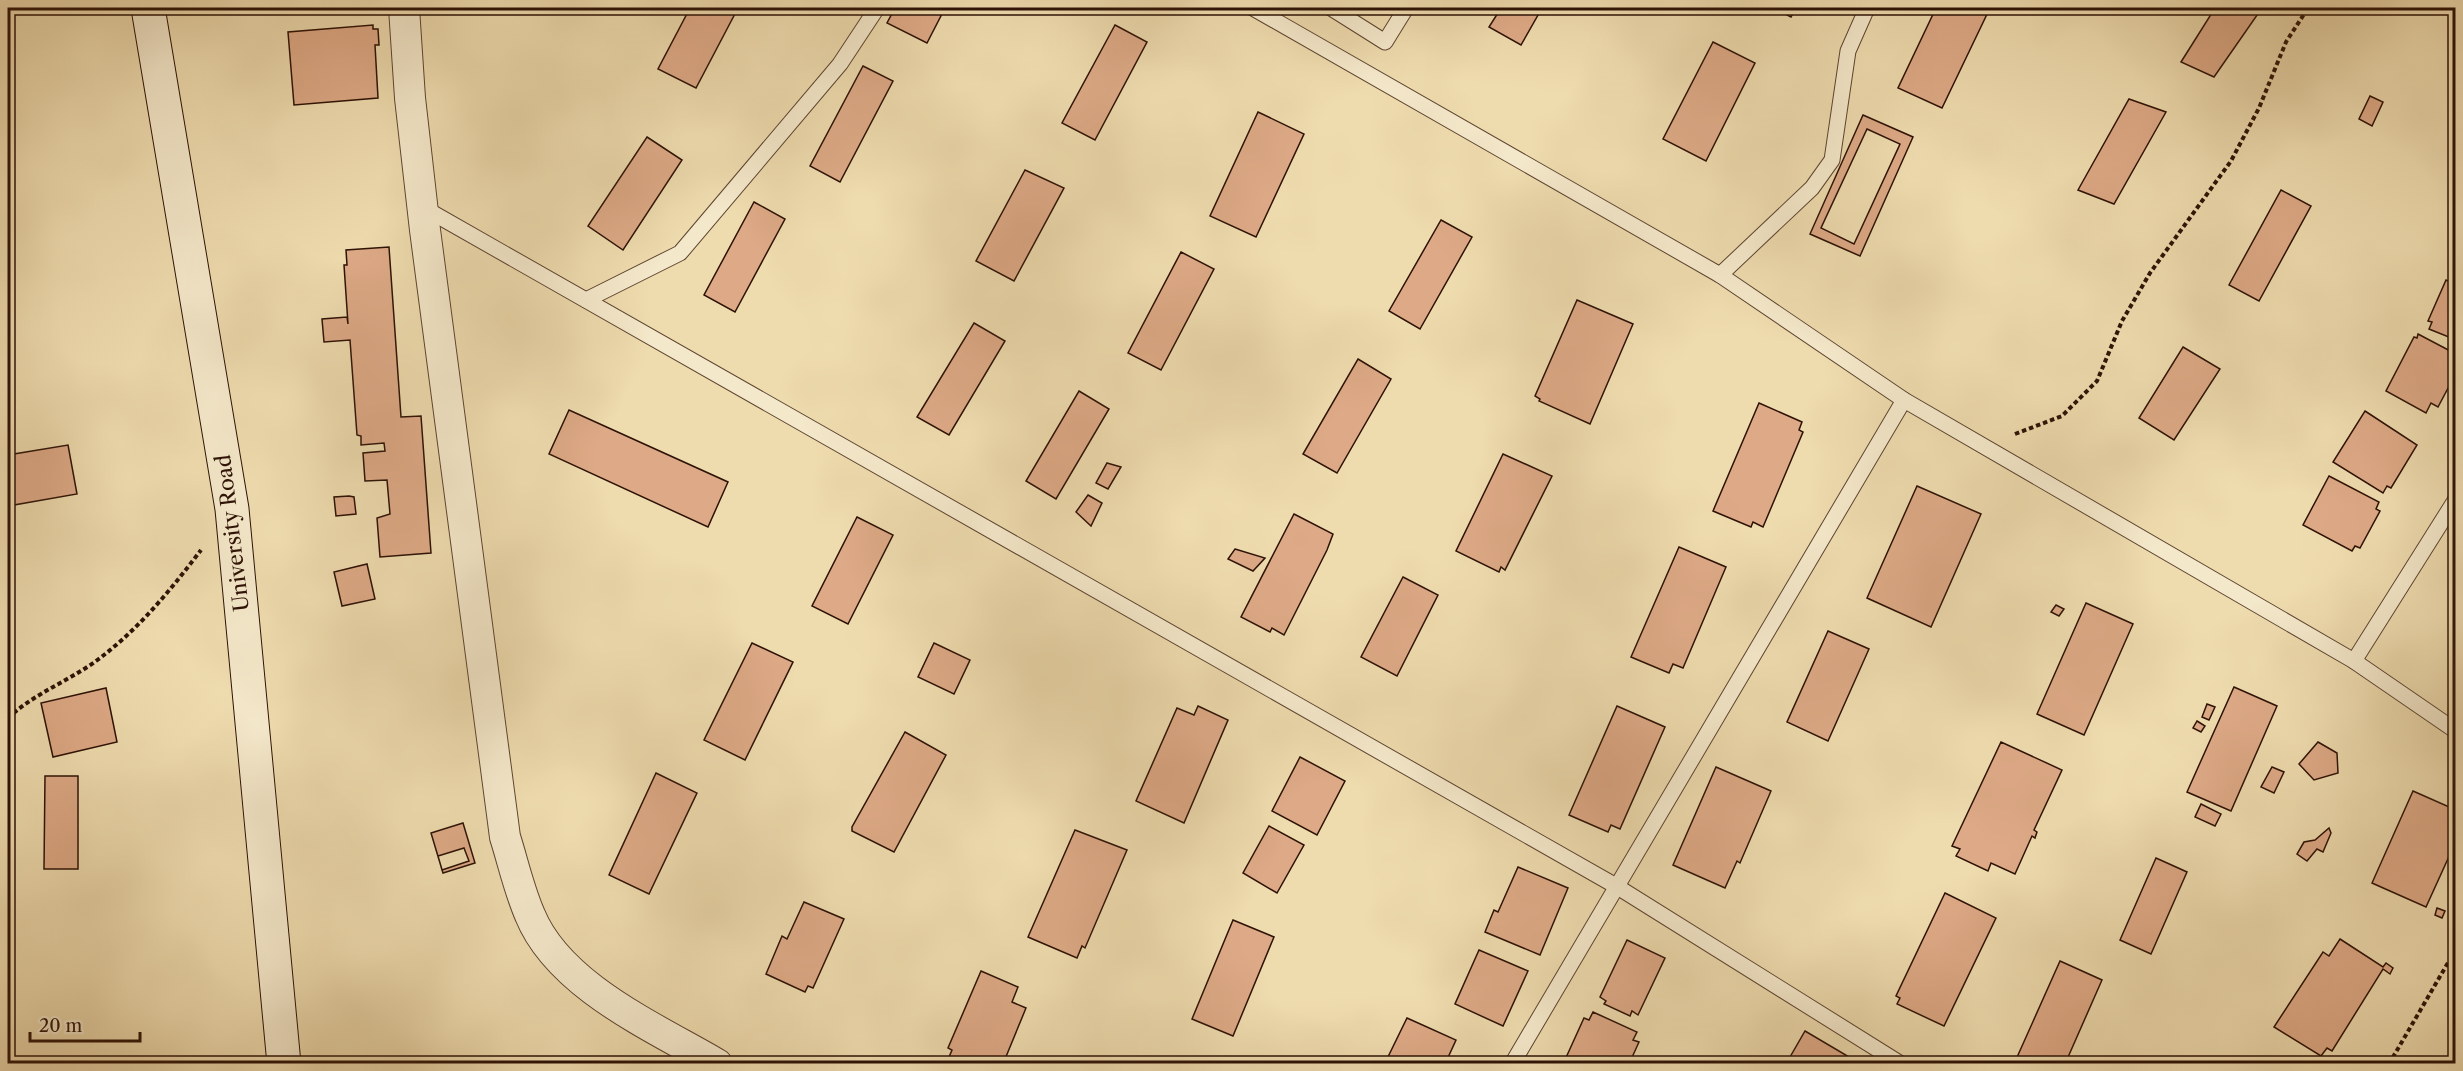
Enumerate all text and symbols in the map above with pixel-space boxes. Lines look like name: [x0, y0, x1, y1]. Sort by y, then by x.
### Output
street label: University Road: [210, 453, 254, 613]
scale bar: [30, 1005, 140, 1043]
text: 20 m: [39, 1015, 83, 1037]

